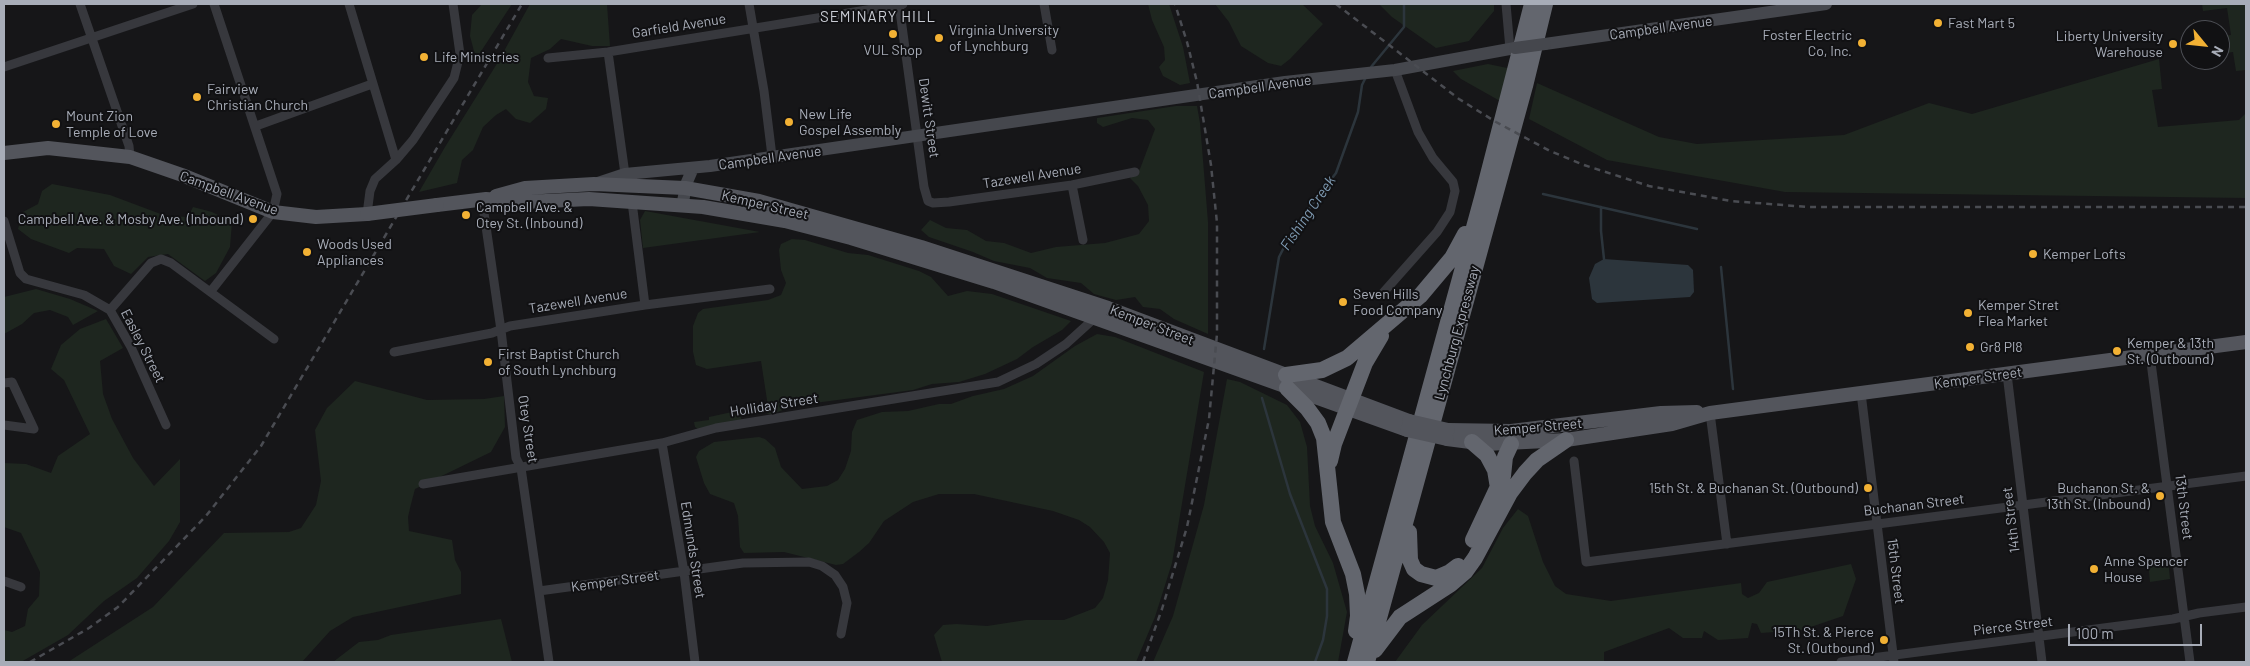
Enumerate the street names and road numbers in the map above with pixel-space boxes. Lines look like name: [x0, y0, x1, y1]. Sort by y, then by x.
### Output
street label: Garfield Avenue: [631, 10, 727, 42]
street label: Campbell Avenue: [1609, 12, 1713, 44]
street label: Campbell Avenue: [1208, 71, 1312, 103]
street label: Dewitt Street: [915, 77, 943, 159]
street label: Campbell Avenue: [718, 142, 822, 174]
street label: Tazewell Avenue: [982, 160, 1082, 192]
street label: Campbell Avenue: [177, 167, 281, 219]
street label: Kemper Street: [720, 187, 810, 223]
street label: Lynchburg Expressway: [1431, 264, 1483, 402]
street label: Tazewell Avenue: [528, 285, 628, 317]
street label: Kemper Street: [1108, 301, 1196, 349]
street label: Easley Street: [117, 306, 169, 386]
street label: Kemper Street: [1933, 364, 2023, 392]
street label: Holliday Street: [729, 390, 819, 420]
street label: Otey Street: [514, 394, 542, 464]
street label: Kemper Street: [1493, 415, 1583, 439]
street label: 13th Street: [2172, 473, 2196, 541]
street label: 14th Street: [1999, 486, 2023, 554]
street label: Buchanan Street: [1863, 490, 1965, 520]
street label: Edmunds Street: [677, 500, 709, 600]
street label: 15th Street: [1884, 537, 1908, 605]
street label: Kemper Street: [570, 567, 660, 595]
street label: Pierce Street: [1972, 613, 2054, 639]

